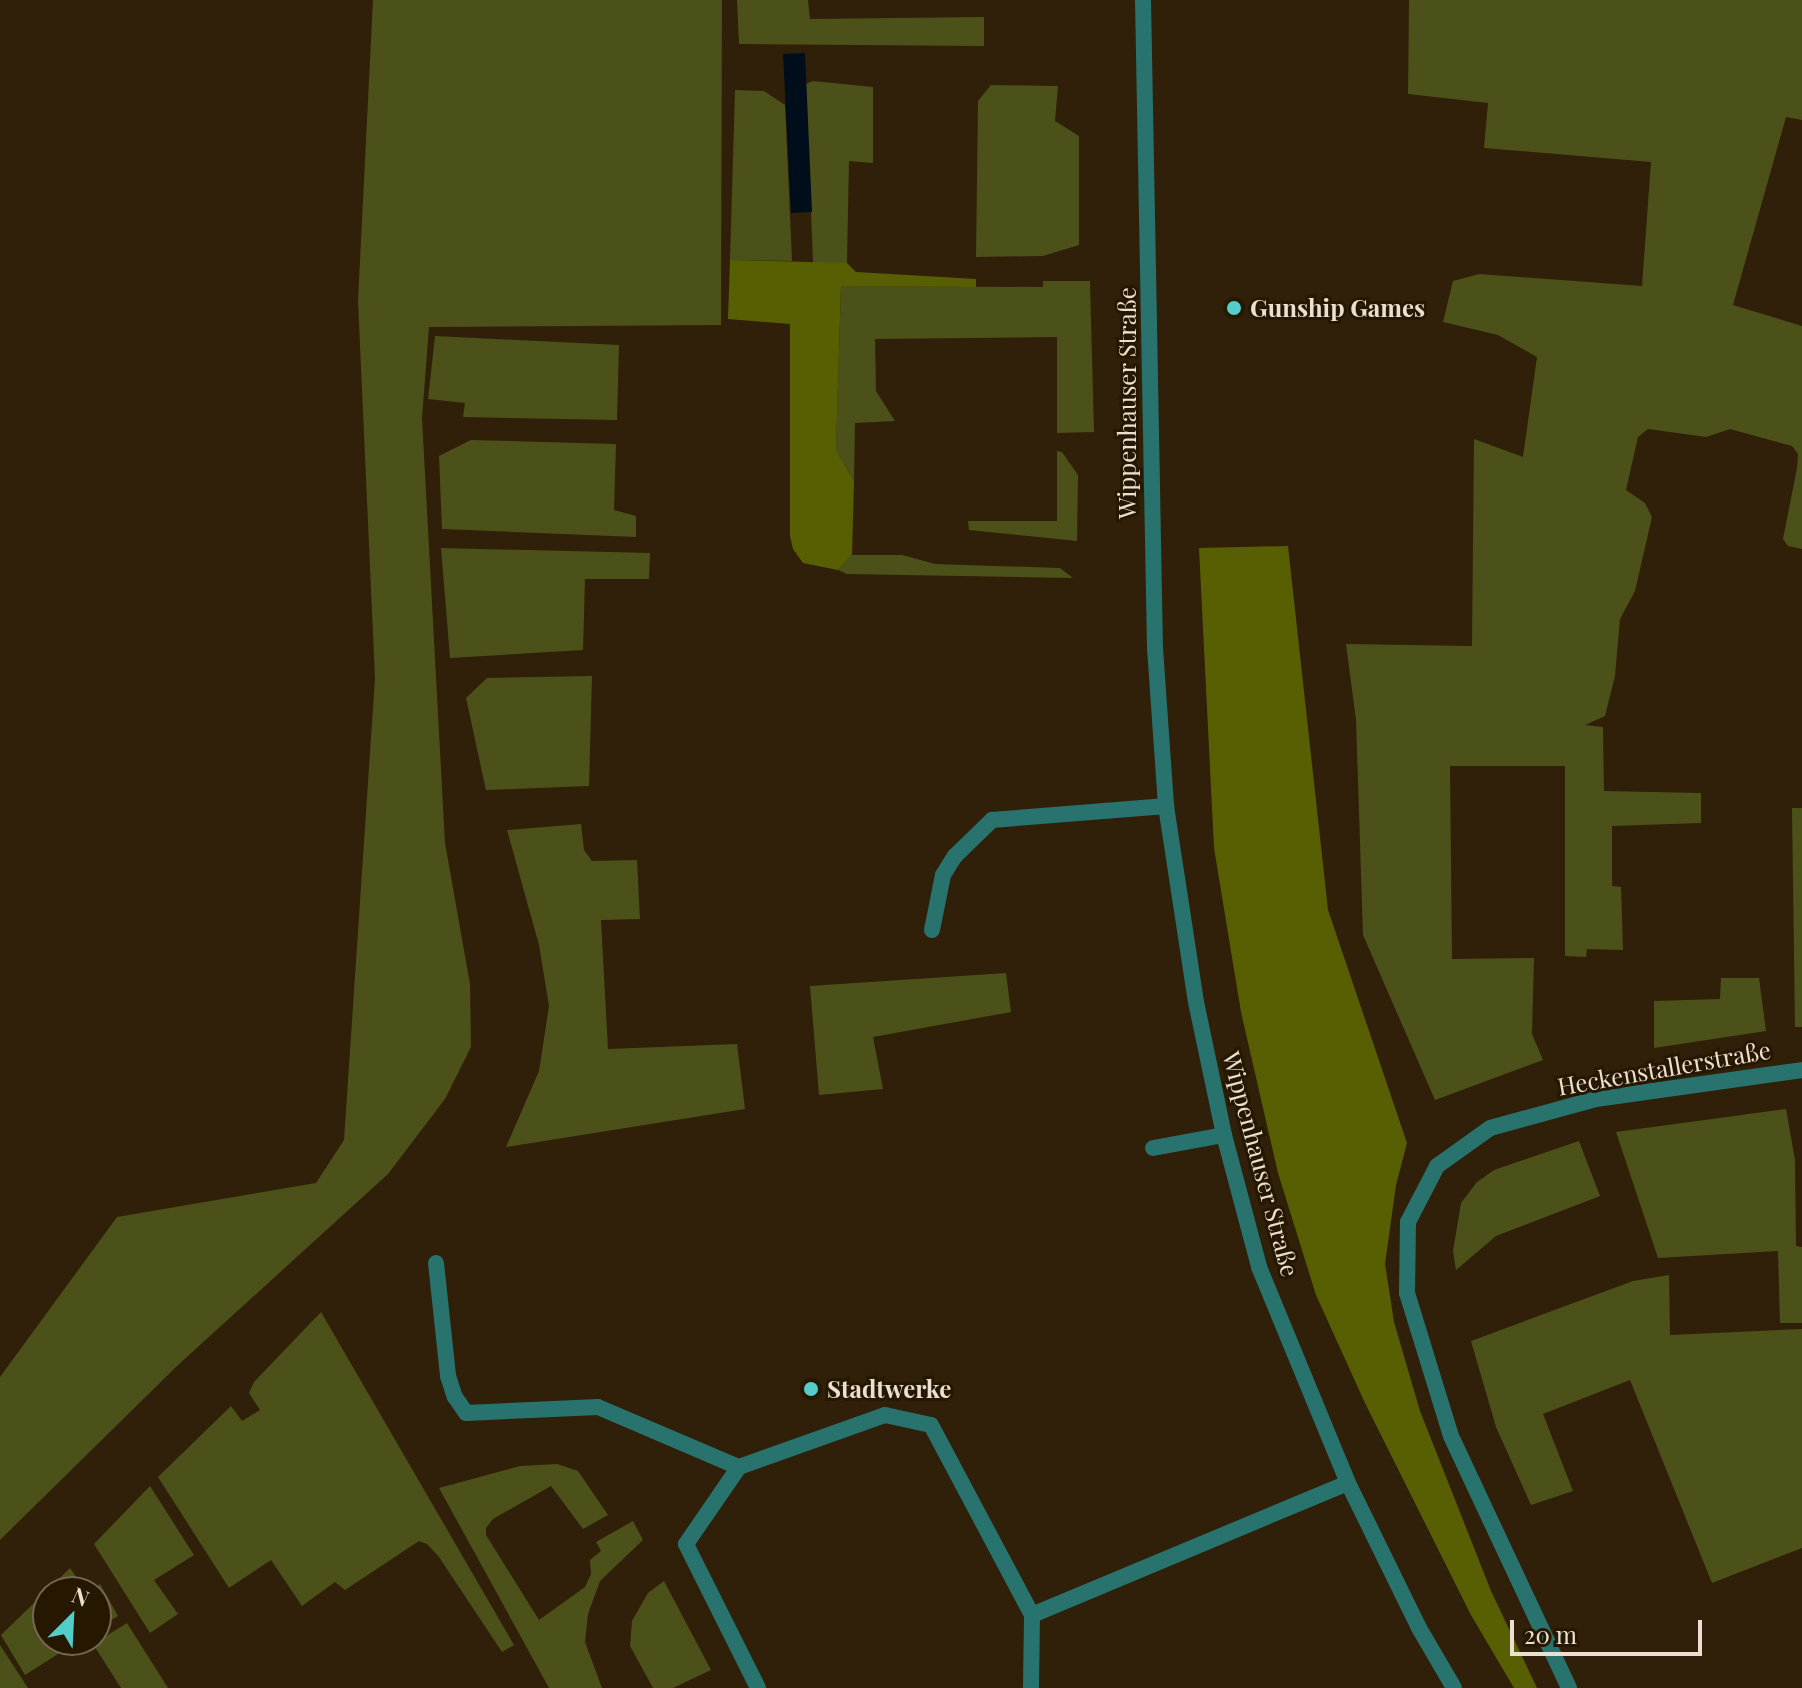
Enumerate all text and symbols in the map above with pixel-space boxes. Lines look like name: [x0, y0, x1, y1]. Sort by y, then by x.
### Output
street label: Wippenhauser Straße: [1113, 287, 1141, 519]
place label: Gunship Games: [1250, 294, 1425, 322]
marker: Gunship Games: [1225, 299, 1243, 317]
street label: Heckenstallerstraße: [1555, 1035, 1773, 1101]
street label: Wippenhauser Straße: [1217, 1048, 1305, 1280]
place label: Stadtwerke: [827, 1375, 951, 1403]
marker: Stadtwerke: [802, 1380, 820, 1398]
north arrow: [32, 1576, 112, 1656]
text: N: [68, 1579, 94, 1613]
scale bar: [1514, 1604, 1706, 1654]
text: 20 m: [1524, 1618, 1577, 1650]

